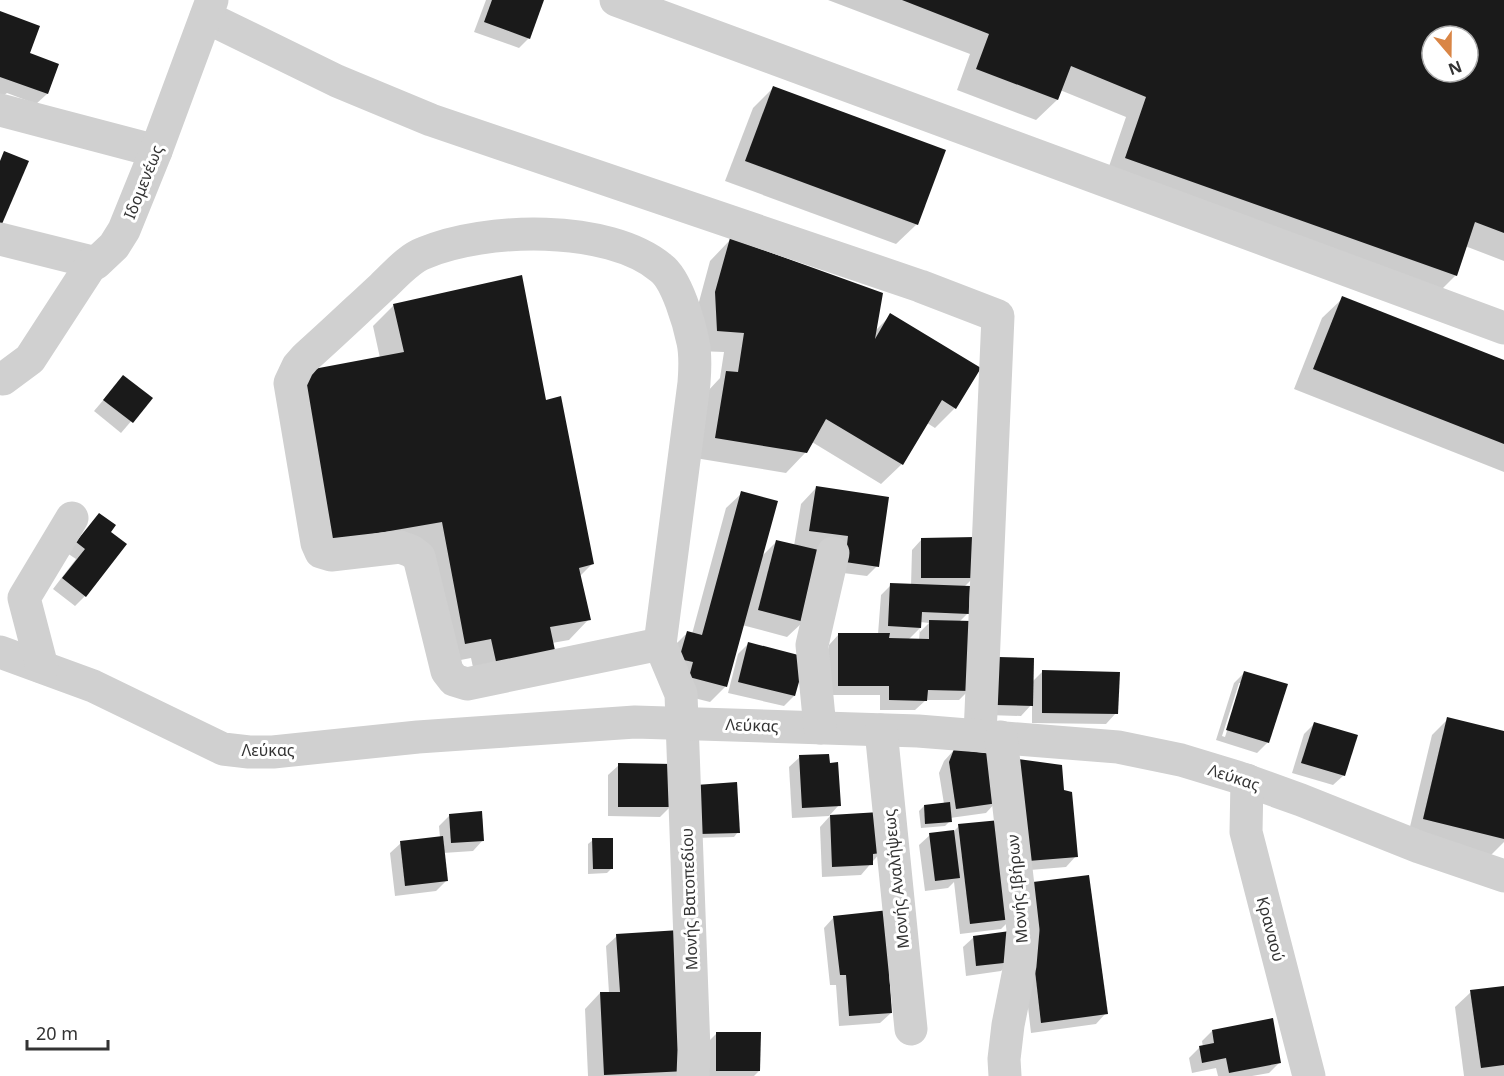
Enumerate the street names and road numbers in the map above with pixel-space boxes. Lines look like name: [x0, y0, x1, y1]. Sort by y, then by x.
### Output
street label: Ιδομενέως: [118, 142, 168, 222]
street label: Λεύκας: [725, 713, 779, 737]
street label: Λεύκας: [242, 739, 295, 761]
street label: Λεύκας: [1205, 758, 1263, 796]
street label: Μονής Αναλήψεως: [878, 808, 914, 950]
street label: Μονής Βατοπεδίου: [676, 827, 702, 971]
street label: Μονής Ιβήρων: [1001, 834, 1033, 944]
street label: Κραναού: [1252, 894, 1290, 964]

